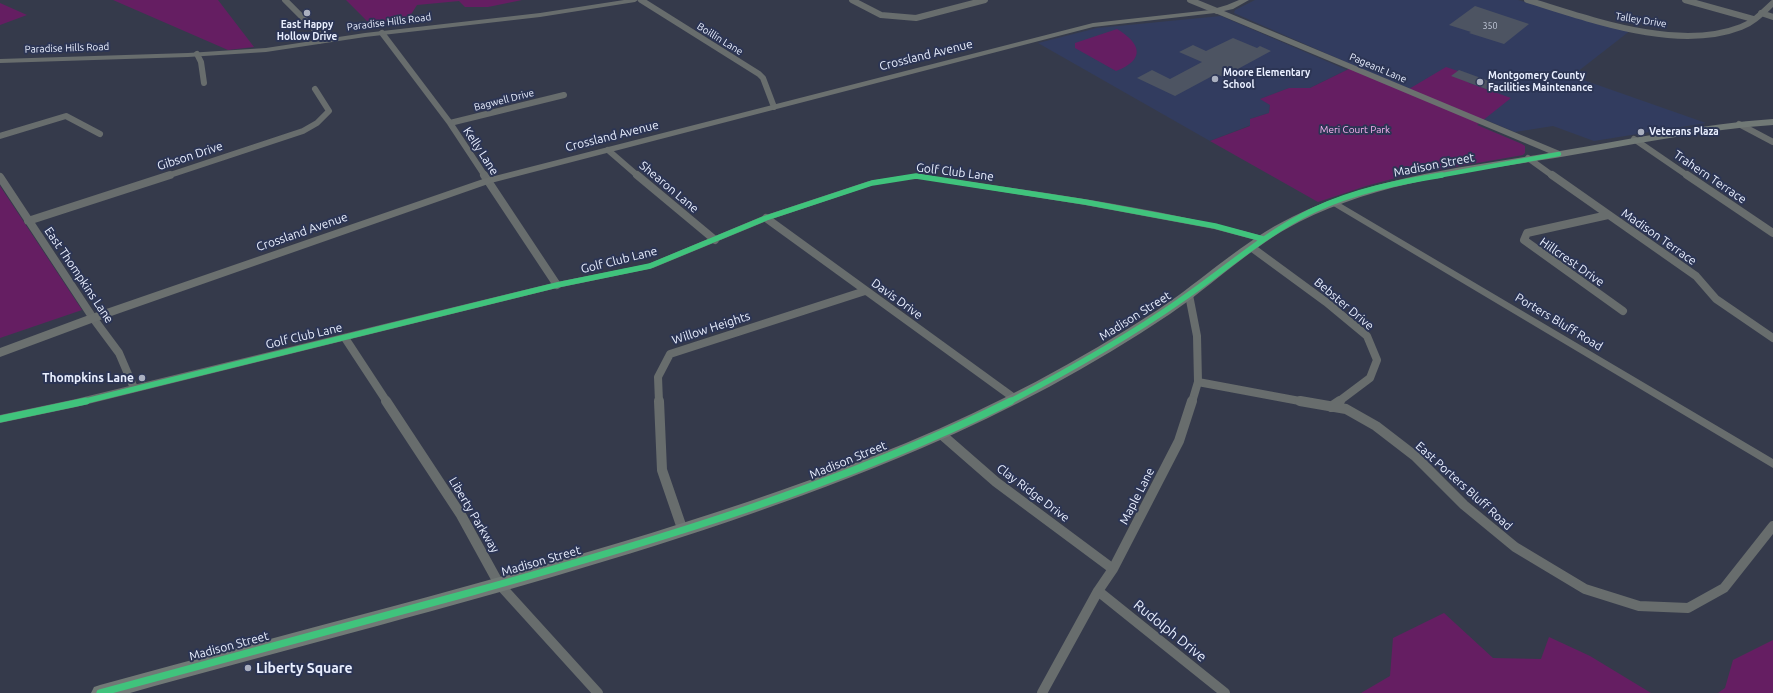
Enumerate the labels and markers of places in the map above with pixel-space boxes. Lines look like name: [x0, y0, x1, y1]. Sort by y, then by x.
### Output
marker: East Happy Hollow Drive: [302, 8, 312, 18]
place label: East Happy Hollow Drive: [277, 19, 337, 42]
place label: Moore Elementary School: [1223, 67, 1310, 90]
place label: Montgomery County Facilities Maintenance: [1488, 70, 1593, 94]
marker: Moore Elementary School: [1210, 74, 1220, 84]
marker: Montgomery County Facilities Maintenance: [1475, 77, 1485, 87]
place label: Veterans Plaza: [1649, 126, 1719, 138]
marker: Veterans Plaza: [1636, 127, 1646, 137]
place label: Thompkins Lane: [42, 371, 134, 385]
marker: Thompkins Lane: [137, 373, 147, 383]
place label: Liberty Square: [256, 660, 353, 676]
marker: Liberty Square: [243, 663, 253, 673]

